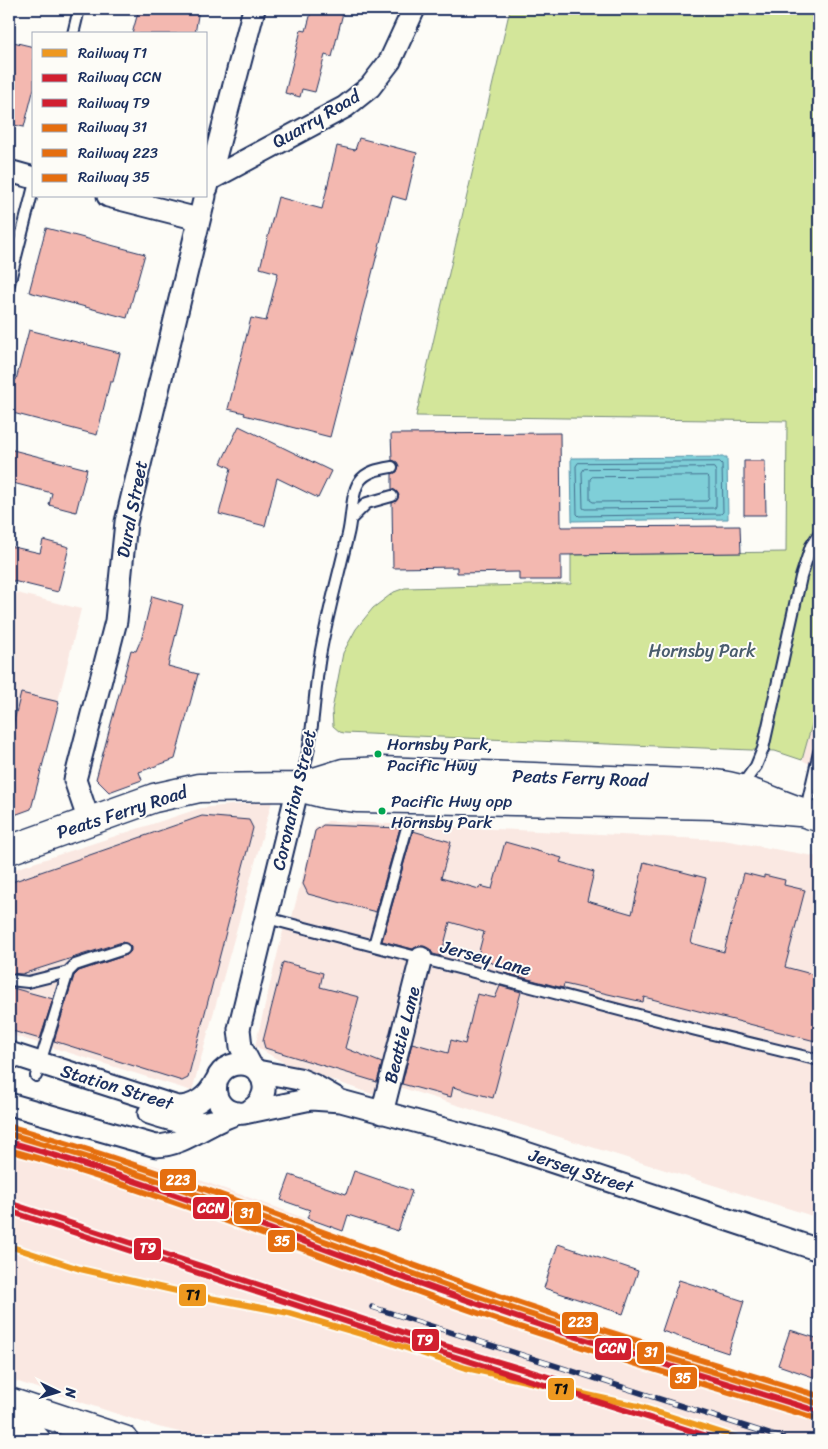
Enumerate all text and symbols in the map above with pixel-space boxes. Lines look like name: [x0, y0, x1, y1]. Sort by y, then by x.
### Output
legend: [32, 32, 208, 198]
text: Railway T1: [78, 40, 147, 66]
text: Railway CCN: [78, 64, 162, 90]
street label: Quarry Road: [266, 80, 367, 157]
text: Railway T9: [78, 90, 150, 116]
text: Railway 31: [78, 114, 147, 140]
text: Railway 223: [78, 140, 158, 166]
text: Railway 35: [78, 164, 150, 190]
street label: Dural Street: [107, 458, 157, 560]
park label: Hornsby Park: [648, 635, 756, 667]
street label: Coronation Street: [262, 726, 326, 874]
place label: Hornsby Park, Pacific Hwy: [387, 729, 493, 780]
marker: Hornsby Park, Pacific Hwy: [373, 749, 383, 759]
street label: Peats Ferry Road: [512, 760, 650, 796]
street label: Peats Ferry Road: [53, 775, 193, 848]
place label: Pacific Hwy opp Hornsby Park: [391, 786, 512, 837]
marker: Pacific Hwy opp Hornsby Park: [377, 806, 387, 816]
street label: Jersey Lane: [436, 930, 535, 985]
street label: Beattie Lane: [374, 983, 430, 1087]
street label: Station Street: [57, 1055, 178, 1120]
street label: Jersey Street: [524, 1139, 638, 1203]
line badge: 223: [159, 1168, 197, 1192]
text: 223: [165, 1168, 190, 1193]
line badge: CCN: [192, 1196, 230, 1220]
text: CCN: [196, 1196, 225, 1221]
line badge: 31: [233, 1201, 262, 1225]
text: 31: [239, 1201, 254, 1226]
line badge: 35: [267, 1229, 296, 1253]
text: 35: [273, 1229, 291, 1254]
text: T9: [140, 1236, 157, 1261]
line badge: T9: [133, 1237, 162, 1261]
line badge: T1: [178, 1283, 207, 1307]
text: T1: [186, 1283, 200, 1308]
text: 223: [567, 1310, 592, 1335]
line badge: 223: [561, 1311, 599, 1335]
line badge: T9: [411, 1328, 440, 1352]
text: T9: [417, 1328, 434, 1353]
text: CCN: [598, 1336, 627, 1361]
line badge: CCN: [594, 1337, 632, 1361]
text: 31: [643, 1340, 658, 1365]
line badge: 31: [636, 1341, 665, 1365]
north arrow: [32, 1366, 82, 1416]
line badge: 35: [669, 1366, 698, 1390]
text: 35: [674, 1366, 692, 1391]
line badge: T1: [547, 1377, 575, 1401]
text: T1: [554, 1377, 568, 1402]
text: N: [58, 1386, 83, 1399]

